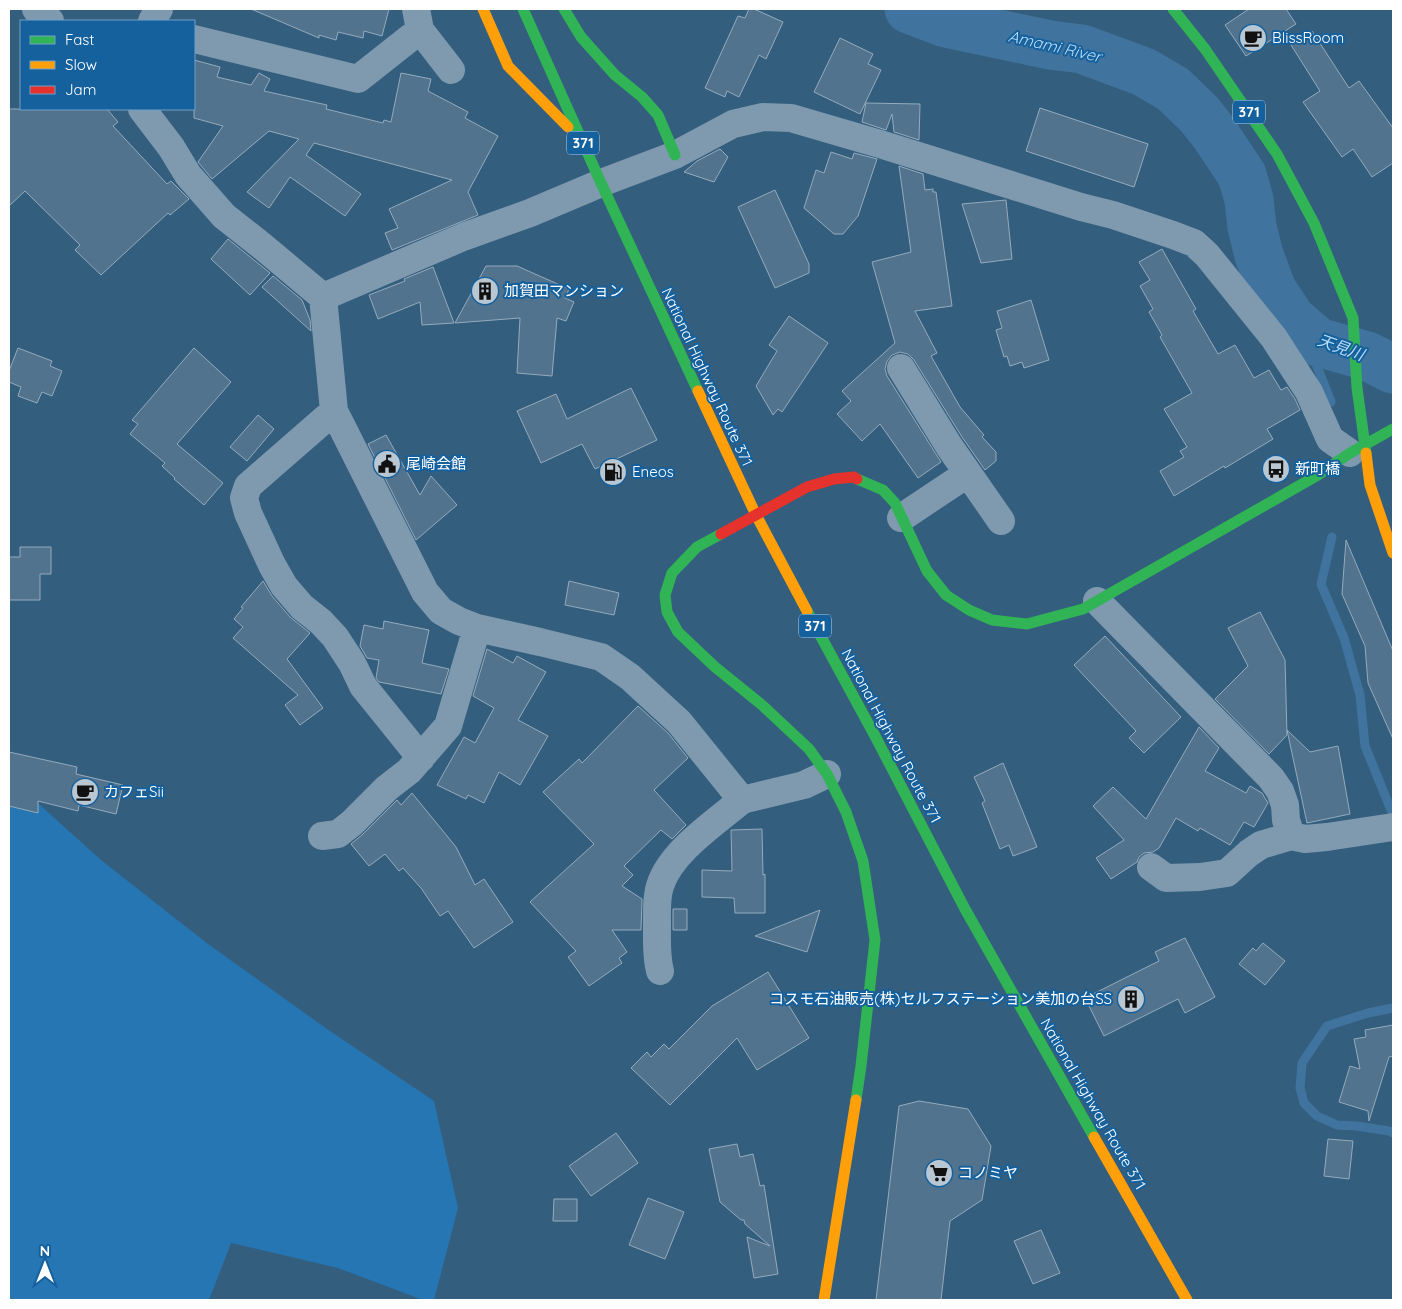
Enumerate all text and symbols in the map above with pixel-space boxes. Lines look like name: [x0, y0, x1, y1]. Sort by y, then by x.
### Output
legend: [20, 20, 195, 110]
cafe icon: BlissRoom: [1238, 23, 1268, 53]
water label: Amami River: [1007, 26, 1105, 67]
place label: BlissRoom: [1272, 28, 1344, 47]
text: Fast: [65, 30, 94, 49]
text: Slow: [65, 55, 97, 74]
text: Jam: [65, 80, 96, 99]
road number: 371: [1233, 100, 1265, 124]
road number: 371: [567, 132, 599, 154]
building icon: 加賀田マンション: [470, 276, 500, 306]
place label: 加賀田マンション: [504, 281, 624, 300]
street label: National Highway Route 371: [658, 285, 757, 469]
water label: 天見川: [1315, 329, 1369, 365]
public building icon: 尾崎会館: [372, 449, 402, 479]
place label: 尾崎会館: [406, 454, 466, 473]
bus stop icon: 新町橋: [1261, 454, 1291, 484]
fuel station icon: Eneos: [598, 457, 628, 487]
place label: 新町橋: [1295, 459, 1340, 478]
place label: Eneos: [632, 462, 674, 481]
road number: 371: [799, 614, 831, 638]
street label: National Highway Route 371: [837, 645, 946, 826]
cafe icon: カフェSii: [70, 777, 100, 807]
place label: カフェSii: [104, 782, 164, 801]
building icon: コスモ石油販売(株)セルフステーション美加の台SS: [1116, 984, 1146, 1014]
place label: コスモ石油販売(株)セルフステーション美加の台SS: [769, 989, 1112, 1008]
street label: National Highway Route 371: [1037, 1015, 1150, 1193]
supermarket icon: コノミヤ: [924, 1158, 954, 1188]
place label: コノミヤ: [958, 1163, 1018, 1182]
north arrow: [20, 1239, 70, 1289]
text: N: [40, 1242, 50, 1260]

